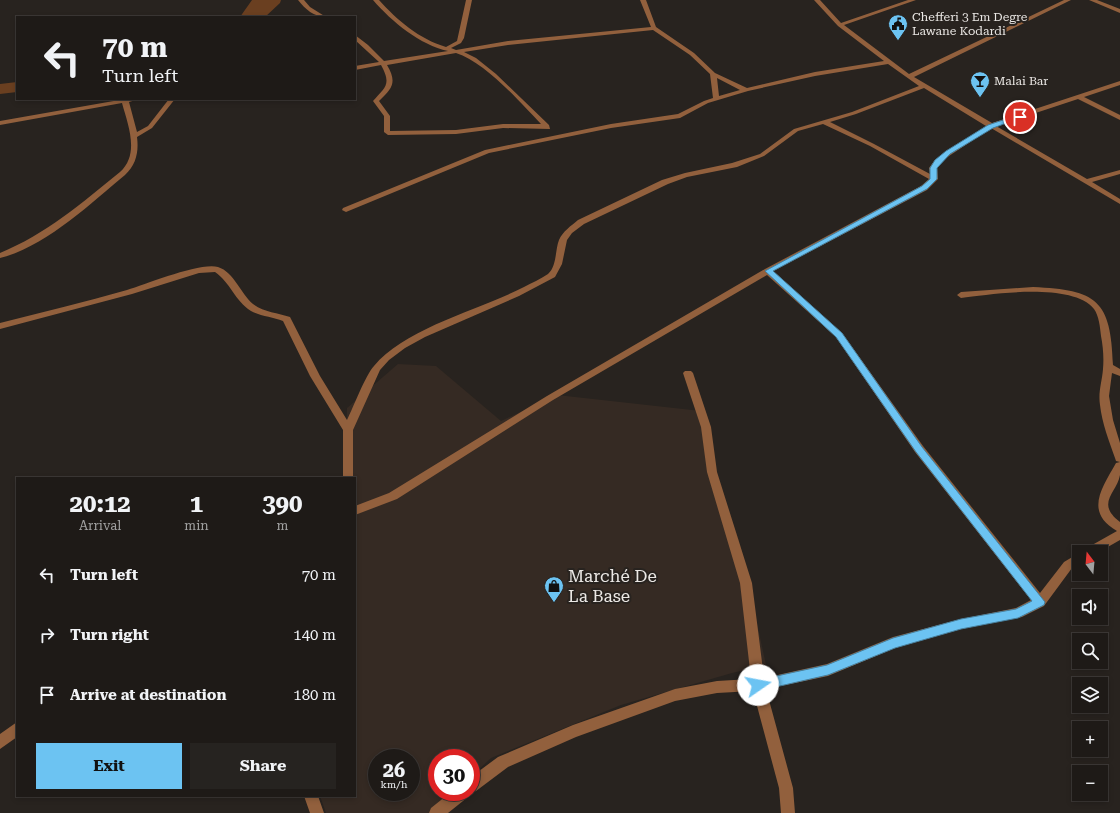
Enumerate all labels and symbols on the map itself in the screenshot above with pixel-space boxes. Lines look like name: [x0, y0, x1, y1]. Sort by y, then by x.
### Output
place label: Chefferi 3 Em Degre Lawane Kodardi: [912, 10, 1028, 38]
public building icon: Chefferi 3 Em Degre Lawane Kodardi: [887, 13, 909, 41]
bar icon: Malai Bar: [969, 70, 991, 98]
place label: Malai Bar: [994, 74, 1048, 88]
pin: [1003, 100, 1037, 134]
north arrow: [1072, 545, 1108, 581]
place label: Marché De La Base: [568, 566, 657, 606]
shop icon: Marché De La Base: [543, 575, 565, 603]
position arrow: [737, 664, 779, 706]
speed limit sign: 30: [428, 749, 480, 801]

